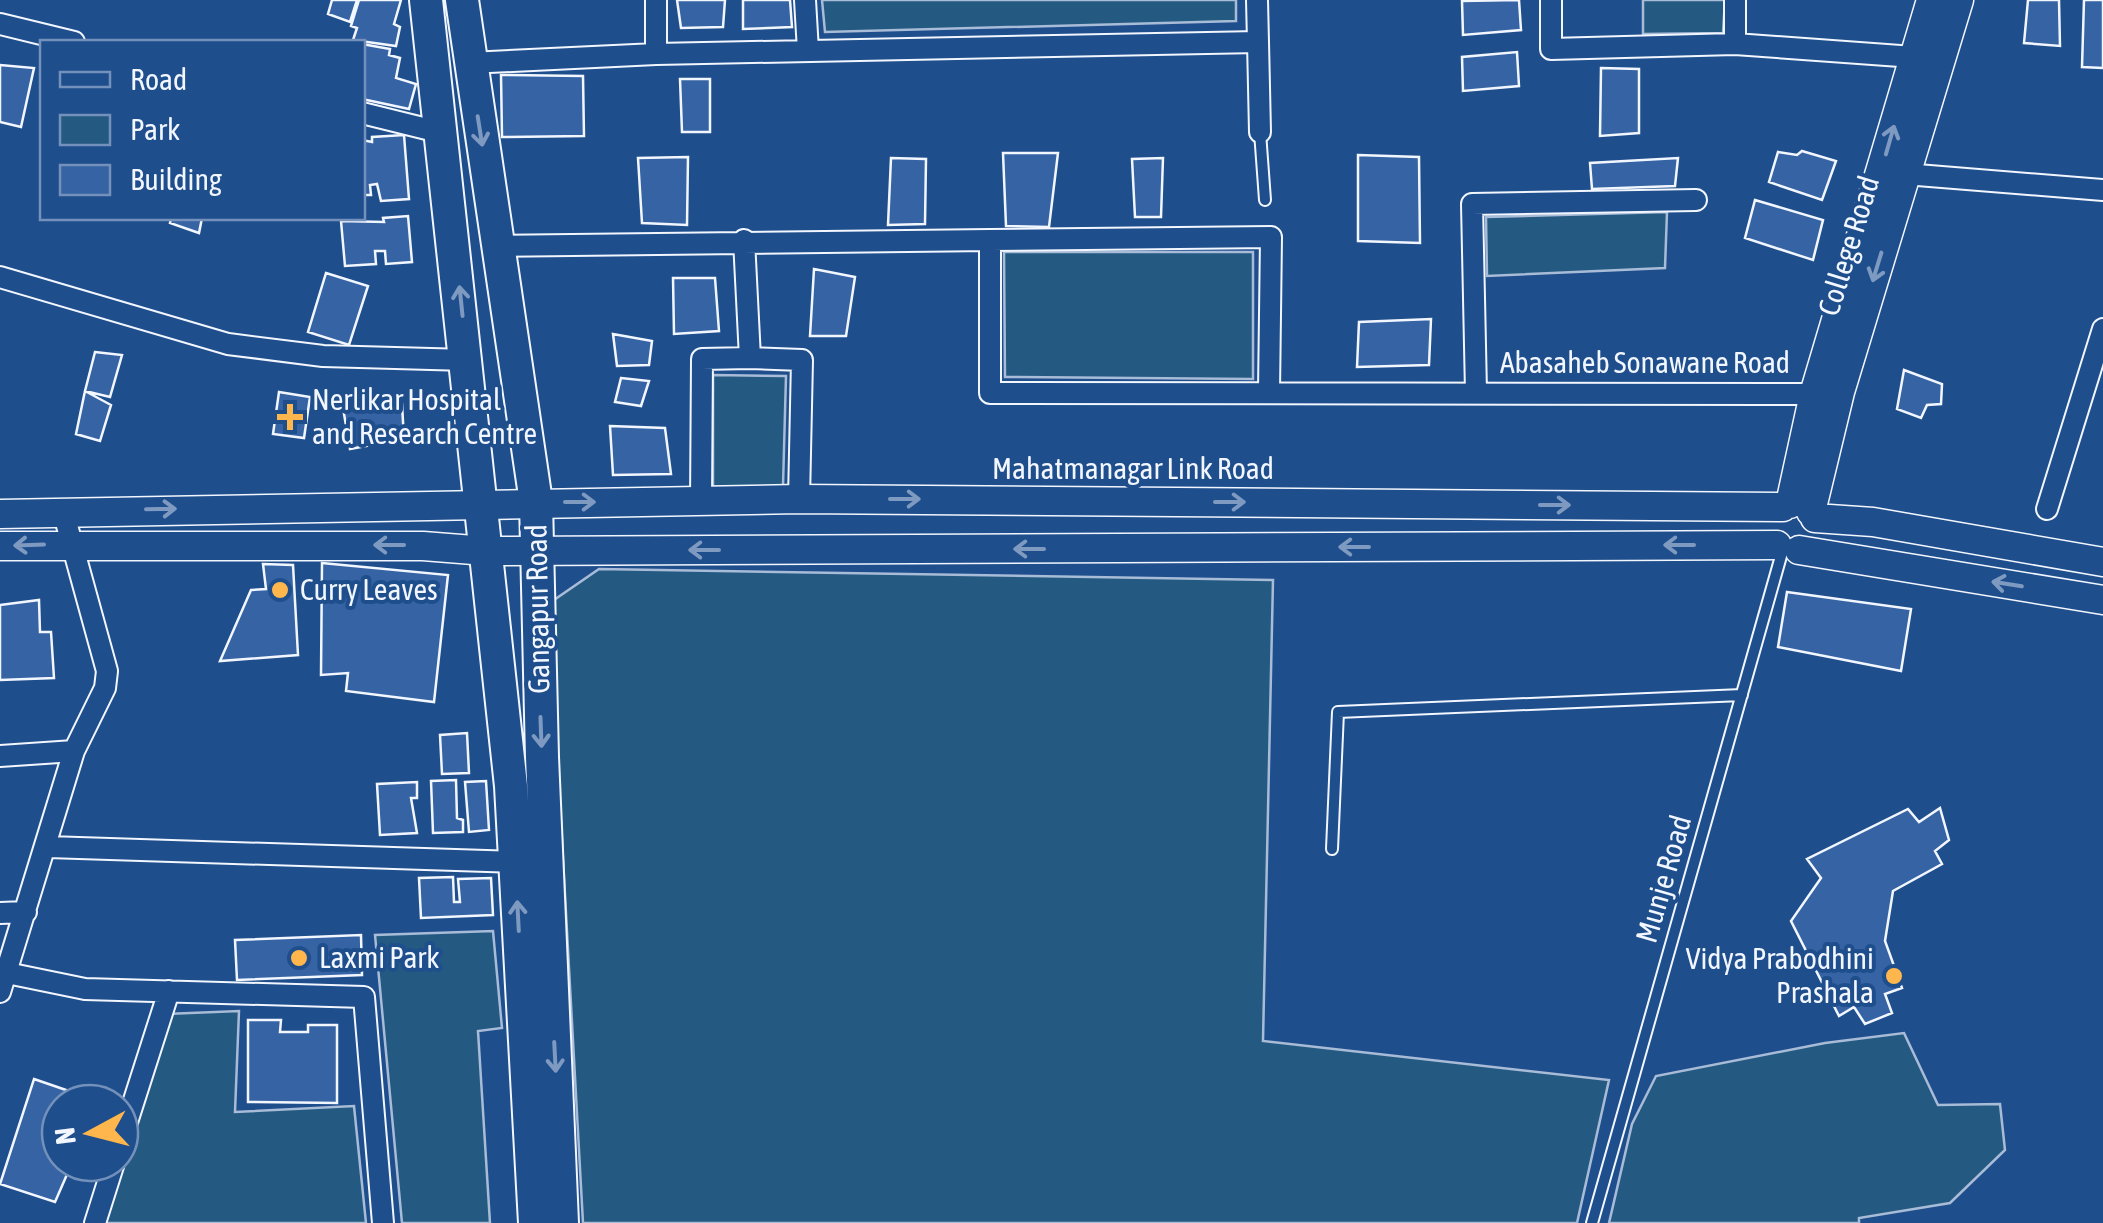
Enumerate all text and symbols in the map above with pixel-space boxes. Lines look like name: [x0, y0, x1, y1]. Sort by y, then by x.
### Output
legend: [40, 40, 365, 220]
text: Road: [130, 62, 187, 96]
text: Park: [130, 112, 180, 146]
one-way arrow: [471, 115, 489, 147]
one-way arrow: [1882, 125, 1900, 157]
text: Building: [130, 162, 222, 196]
street label: College Road: [1811, 172, 1885, 320]
one-way arrow: [1867, 251, 1885, 283]
one-way arrow: [451, 285, 470, 317]
street label: Abasaheb Sonawane Road: [1500, 345, 1790, 379]
place label: Nerlikar Hospital and Research Centre: [312, 382, 537, 450]
marker: Nerlikar Hospital and Research Centre: [277, 404, 303, 430]
street label: Mahatmanagar Link Road: [992, 451, 1274, 485]
one-way arrow: [889, 490, 921, 509]
one-way arrow: [564, 492, 596, 512]
one-way arrow: [1214, 492, 1246, 512]
one-way arrow: [1538, 496, 1571, 514]
one-way arrow: [144, 500, 176, 519]
street label: Gangapur Road: [519, 524, 555, 694]
one-way arrow: [13, 535, 45, 554]
one-way arrow: [373, 536, 405, 555]
one-way arrow: [1664, 536, 1696, 554]
one-way arrow: [1339, 538, 1372, 556]
one-way arrow: [1014, 540, 1046, 558]
one-way arrow: [689, 541, 721, 560]
place label: Curry Leaves: [300, 572, 438, 606]
one-way arrow: [1991, 574, 2023, 593]
marker: Curry Leaves: [269, 579, 291, 601]
one-way arrow: [531, 715, 550, 747]
street label: Munje Road: [1629, 811, 1697, 946]
one-way arrow: [508, 900, 527, 932]
place label: Laxmi Park: [319, 940, 439, 974]
place label: Vidya Prabodhini Prashala: [1686, 941, 1874, 1009]
marker: Laxmi Park: [288, 947, 310, 969]
marker: Vidya Prabodhini Prashala: [1883, 965, 1905, 987]
one-way arrow: [546, 1040, 565, 1072]
north arrow: [40, 1083, 140, 1183]
text: N: [48, 1126, 82, 1146]

